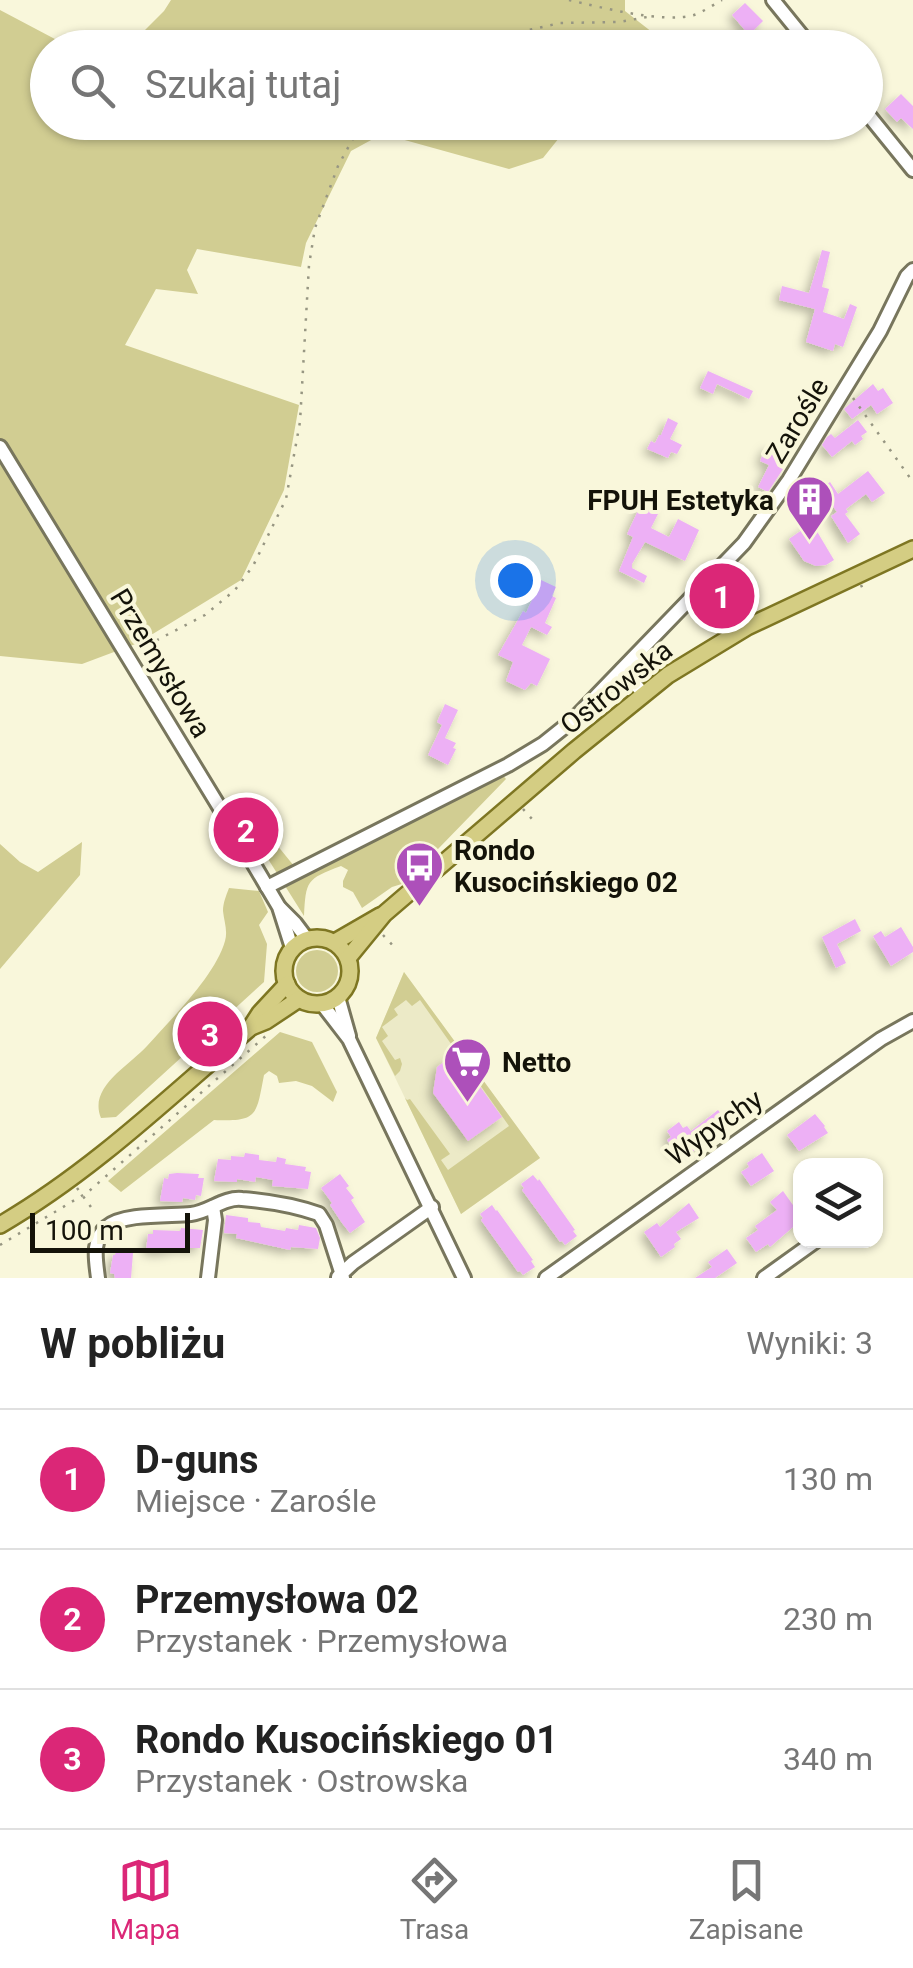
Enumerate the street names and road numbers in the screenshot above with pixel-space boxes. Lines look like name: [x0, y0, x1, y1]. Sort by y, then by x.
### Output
street label: Zarośle: [759, 372, 836, 469]
street label: Przemysłowa: [103, 583, 218, 744]
street label: Ostrowska: [554, 633, 679, 741]
street label: Wypychy: [660, 1082, 769, 1172]

